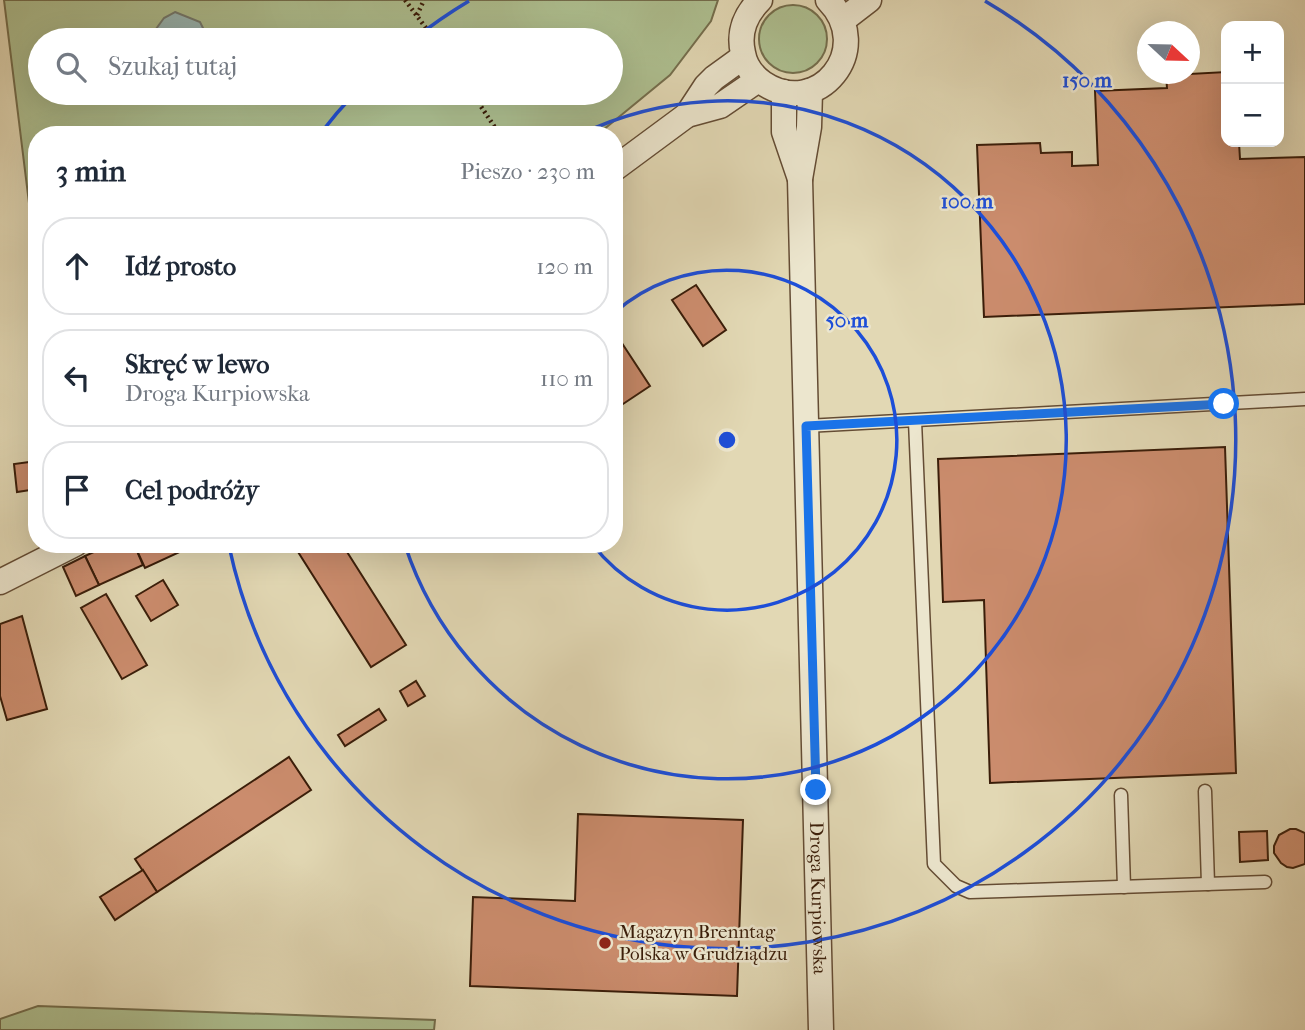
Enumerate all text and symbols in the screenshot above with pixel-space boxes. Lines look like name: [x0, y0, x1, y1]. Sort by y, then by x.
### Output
north arrow: [1137, 21, 1200, 84]
map controls: [1221, 21, 1284, 147]
button: +: [1221, 21, 1284, 84]
search box: [28, 28, 623, 105]
icon: search: [52, 48, 90, 86]
text: Szukaj tutaj: [108, 51, 237, 82]
text: 150 m: [1062, 68, 1113, 92]
button: −: [1221, 84, 1284, 147]
text: 3 min: [56, 154, 126, 189]
text: Pieszo · 230 m: [460, 158, 595, 185]
text: 100 m: [941, 189, 994, 213]
icon: ahead: [58, 247, 96, 285]
text: Idź prosto: [125, 251, 236, 282]
text: 120 m: [536, 253, 593, 280]
text: 50 m: [826, 308, 869, 332]
text: Skręć w lewo: [125, 349, 269, 380]
icon: left: [58, 359, 96, 397]
text: 110 m: [540, 365, 593, 392]
text: Droga Kurpiowska: [125, 380, 310, 407]
route start: [1208, 388, 1239, 419]
centre of rings: [715, 428, 739, 452]
icon: arrive: [58, 471, 96, 509]
text: Cel podróży: [125, 475, 259, 506]
route end: [800, 774, 831, 805]
street label: Droga Kurpiowska: [805, 821, 831, 975]
place label: Magazyn Brenntag Polska w Grudziądzu: [619, 921, 788, 965]
marker: Magazyn Brenntag Polska w Grudziądzu: [597, 935, 613, 951]

